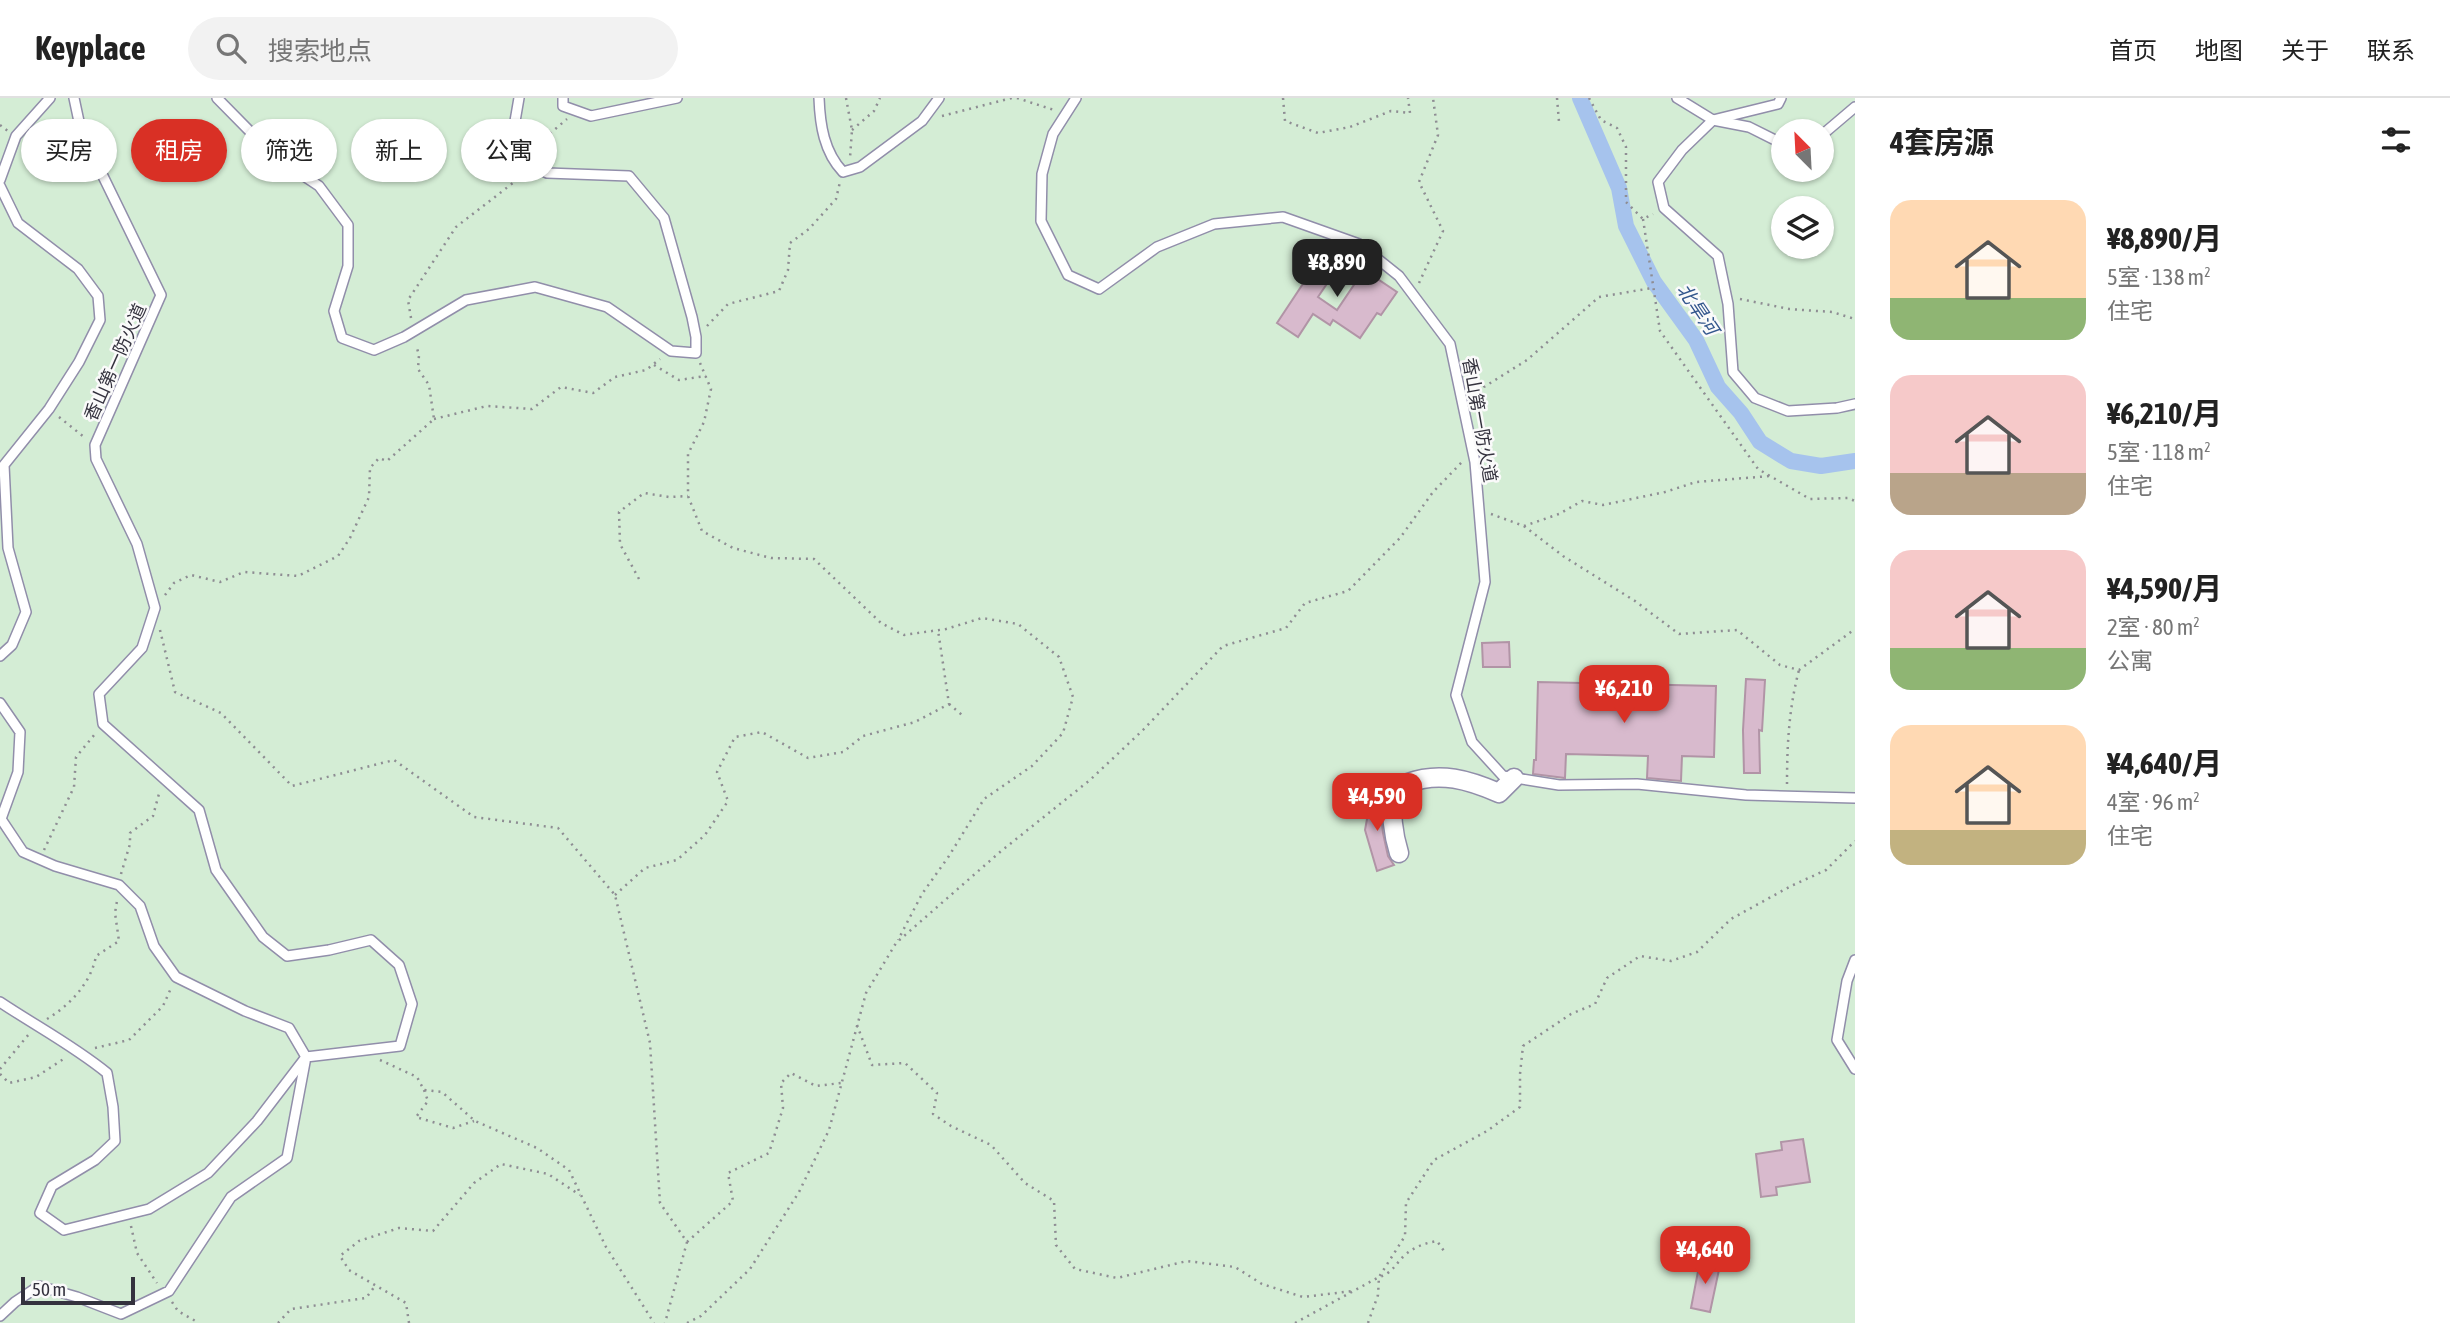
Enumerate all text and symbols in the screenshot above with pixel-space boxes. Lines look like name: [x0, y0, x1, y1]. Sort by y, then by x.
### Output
search box: [188, 17, 678, 80]
text: Keyplace: [35, 29, 146, 67]
icon: search: [212, 29, 250, 67]
text: 搜索地点: [268, 36, 372, 66]
text: 首页: [2109, 37, 2157, 64]
text: 地图: [2195, 37, 2243, 64]
text: 关于: [2281, 37, 2329, 64]
text: 联系: [2367, 37, 2415, 64]
chip: 买房: [21, 119, 117, 182]
chip: 租房: [131, 119, 227, 182]
chip: 筛选: [241, 119, 337, 182]
chip: 新上: [351, 119, 447, 182]
chip: 公寓: [461, 119, 557, 182]
north arrow: [1771, 119, 1834, 182]
map controls: [1771, 119, 1834, 259]
icon: filters: [2377, 121, 2415, 159]
text: 4套房源: [1890, 125, 1994, 159]
button: layers: [1771, 196, 1834, 259]
text: ¥8,890/月: [2107, 221, 2222, 255]
icon: home: [1946, 228, 2030, 312]
pin: ¥8,890: [1280, 240, 1394, 299]
text: ¥8,890: [1308, 249, 1366, 275]
text: 5室 · 138 m²: [2107, 264, 2211, 290]
water label: 北旱河: [1673, 279, 1725, 342]
text: 住宅: [2107, 298, 2153, 324]
street label: 香山第一防火道: [80, 300, 150, 424]
street label: 香山第一防火道: [1459, 356, 1501, 484]
text: ¥6,210/月: [2107, 396, 2222, 430]
icon: home: [1946, 403, 2030, 487]
text: 5室 · 118 m²: [2107, 439, 2211, 465]
text: 住宅: [2107, 473, 2153, 499]
text: ¥4,590/月: [2107, 571, 2222, 605]
icon: home: [1946, 578, 2030, 662]
text: 2室 · 80 m²: [2107, 614, 2200, 640]
text: 公寓: [2107, 648, 2153, 674]
pin: ¥6,210: [1567, 666, 1681, 725]
text: ¥6,210: [1595, 675, 1653, 701]
text: ¥4,640/月: [2107, 746, 2222, 780]
icon: home: [1946, 753, 2030, 837]
pin: ¥4,590: [1320, 774, 1434, 833]
text: ¥4,590: [1348, 783, 1406, 809]
text: 4室 · 96 m²: [2107, 789, 2200, 815]
text: 住宅: [2107, 823, 2153, 849]
pin: ¥4,640: [1648, 1226, 1762, 1286]
text: ¥4,640: [1676, 1236, 1734, 1262]
scale bar: [21, 1274, 135, 1306]
text: 50 m: [32, 1278, 66, 1300]

